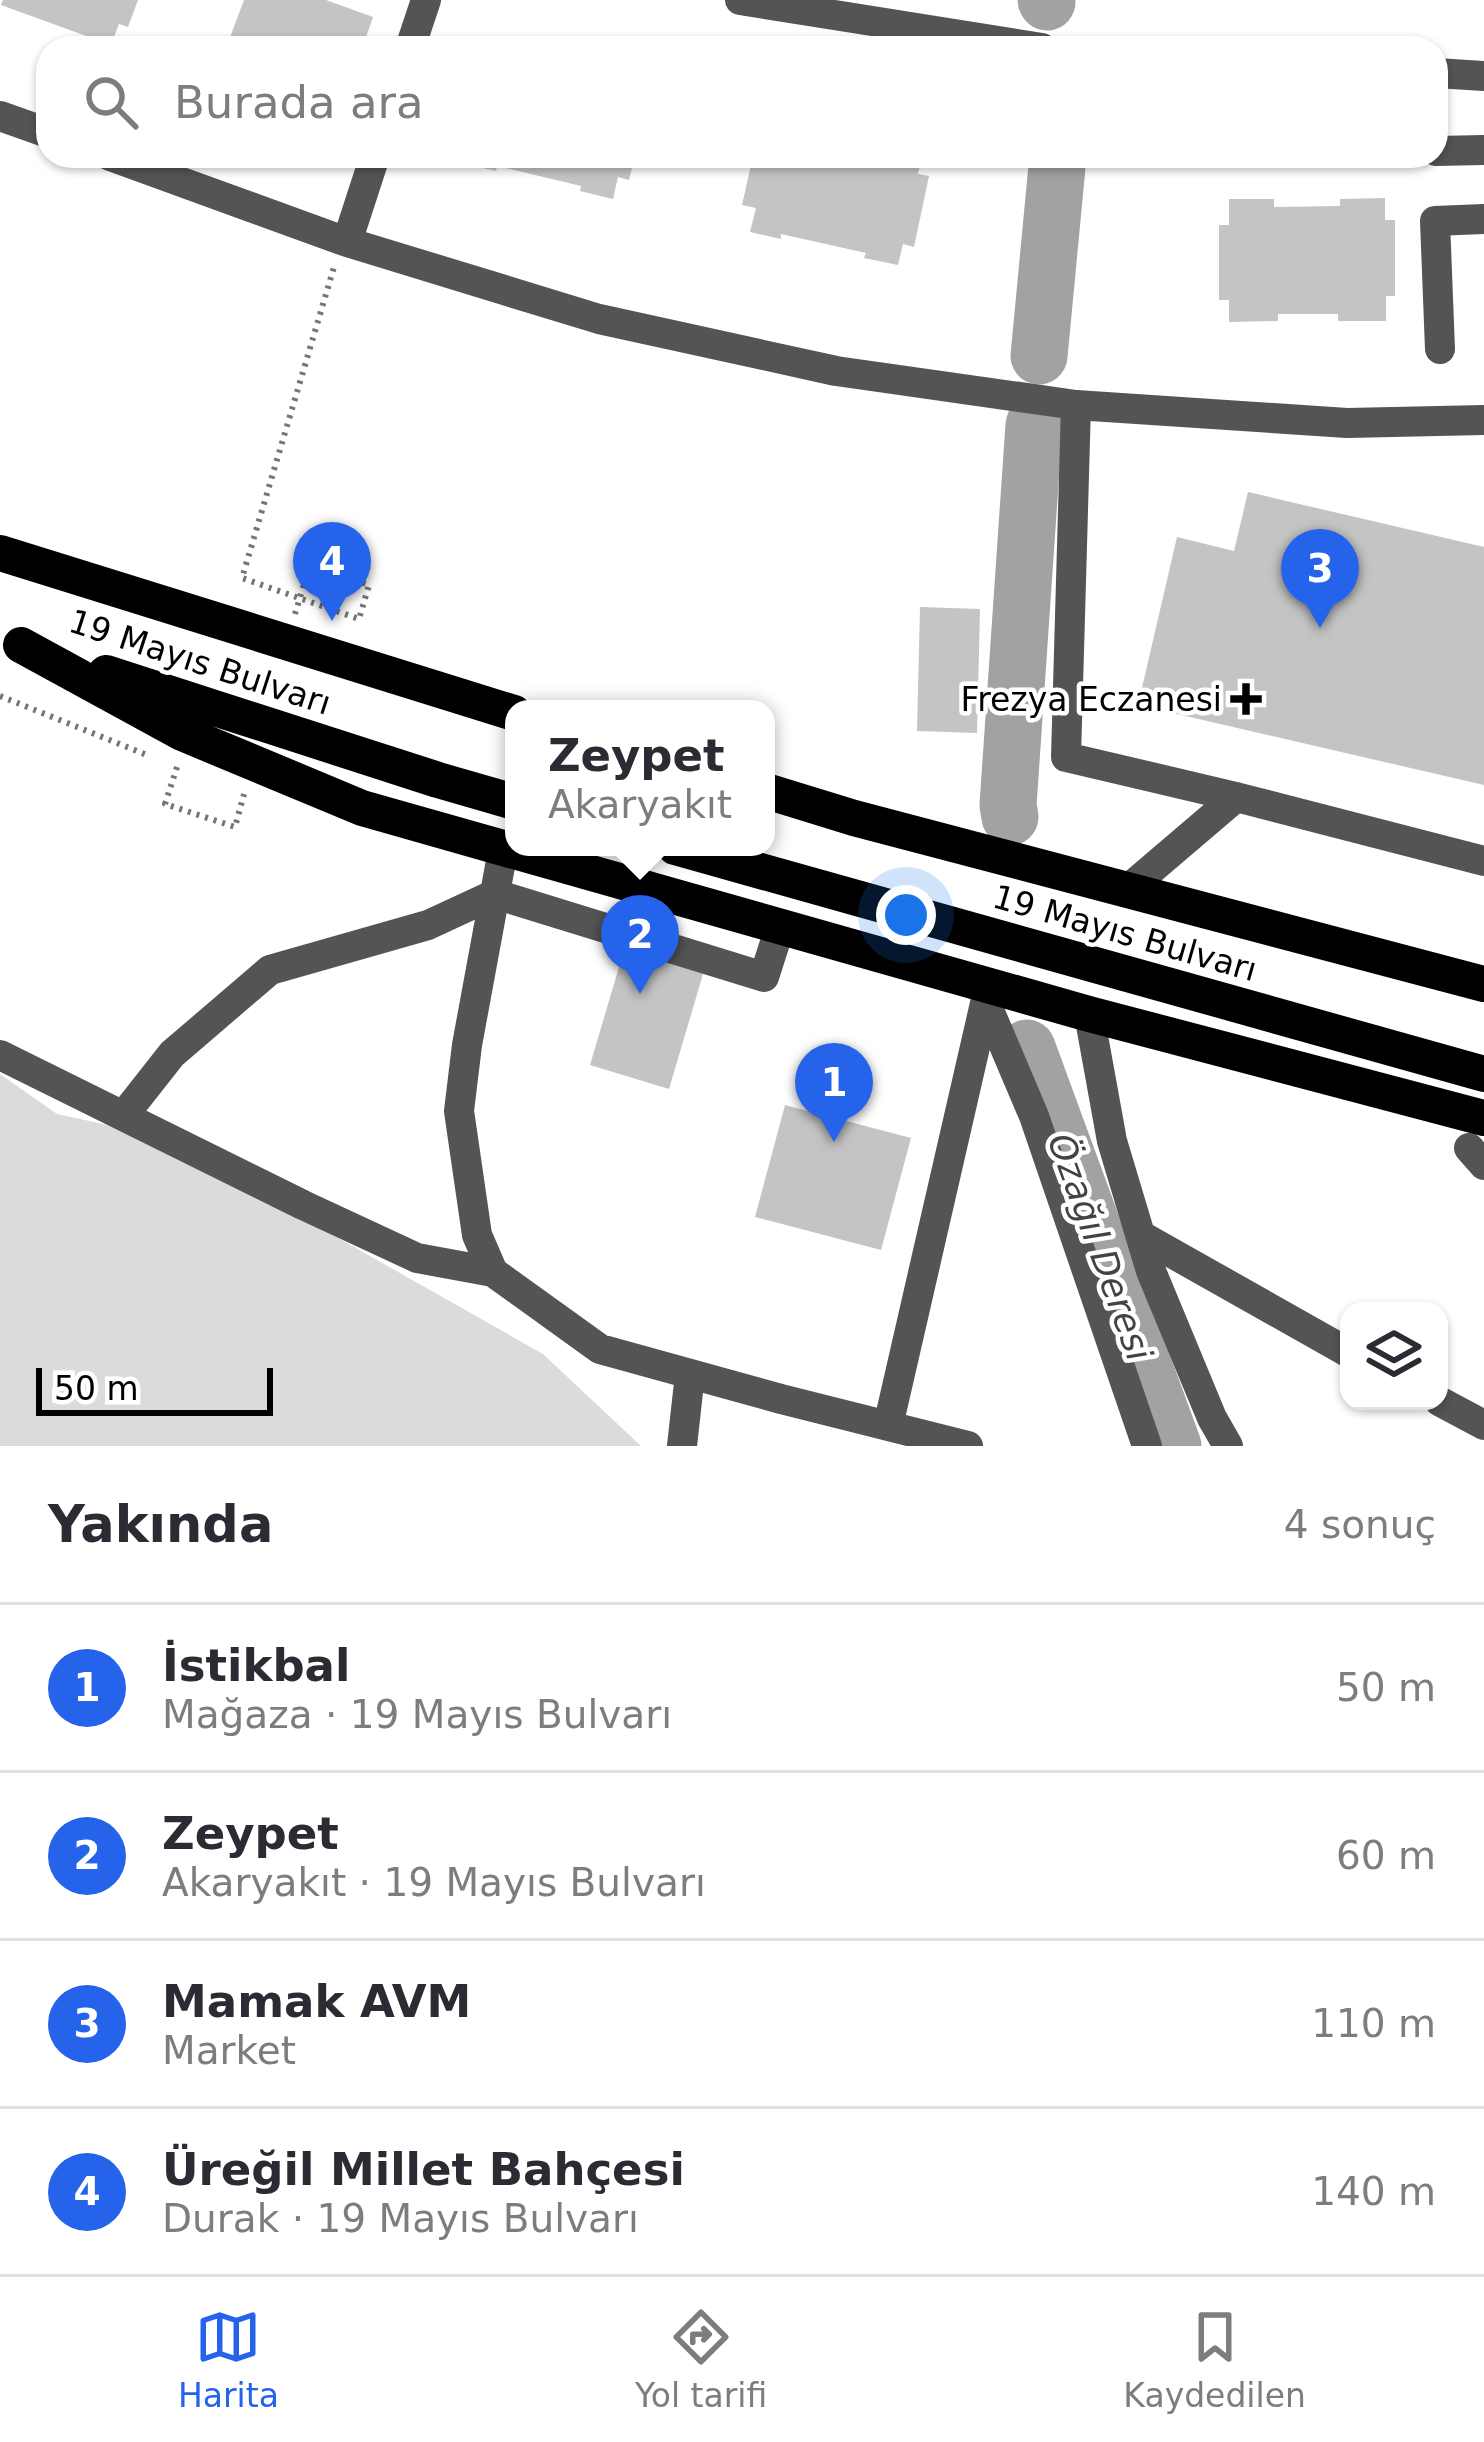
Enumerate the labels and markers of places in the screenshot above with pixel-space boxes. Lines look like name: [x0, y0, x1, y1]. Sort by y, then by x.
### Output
pin: 4: [293, 522, 371, 621]
pin: 3: [1281, 529, 1359, 628]
place label: Frezya Eczanesi: [961, 680, 1222, 719]
marker: Frezya Eczanesi: [1233, 686, 1259, 712]
pin: 2: [601, 895, 679, 994]
pin: 1: [795, 1043, 873, 1142]

